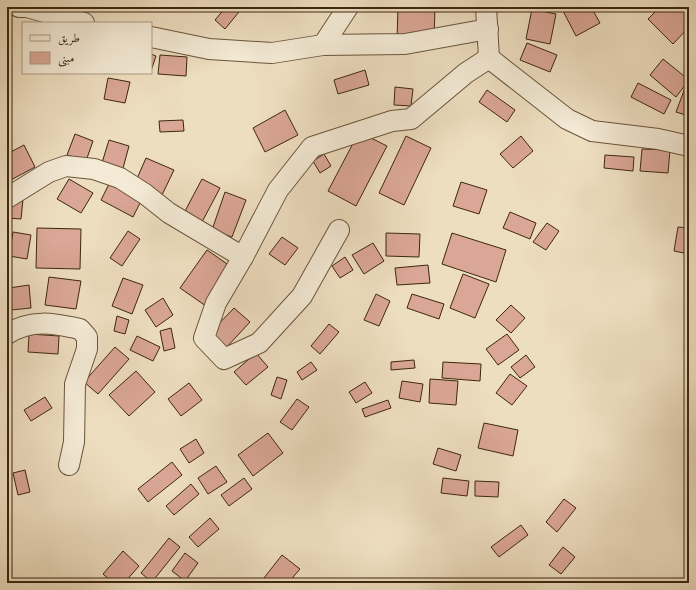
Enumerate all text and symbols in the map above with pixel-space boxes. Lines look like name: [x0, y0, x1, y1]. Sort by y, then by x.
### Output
legend: [22, 22, 152, 74]
text: طريق: [58, 31, 80, 46]
text: مبنى: [58, 51, 74, 67]

